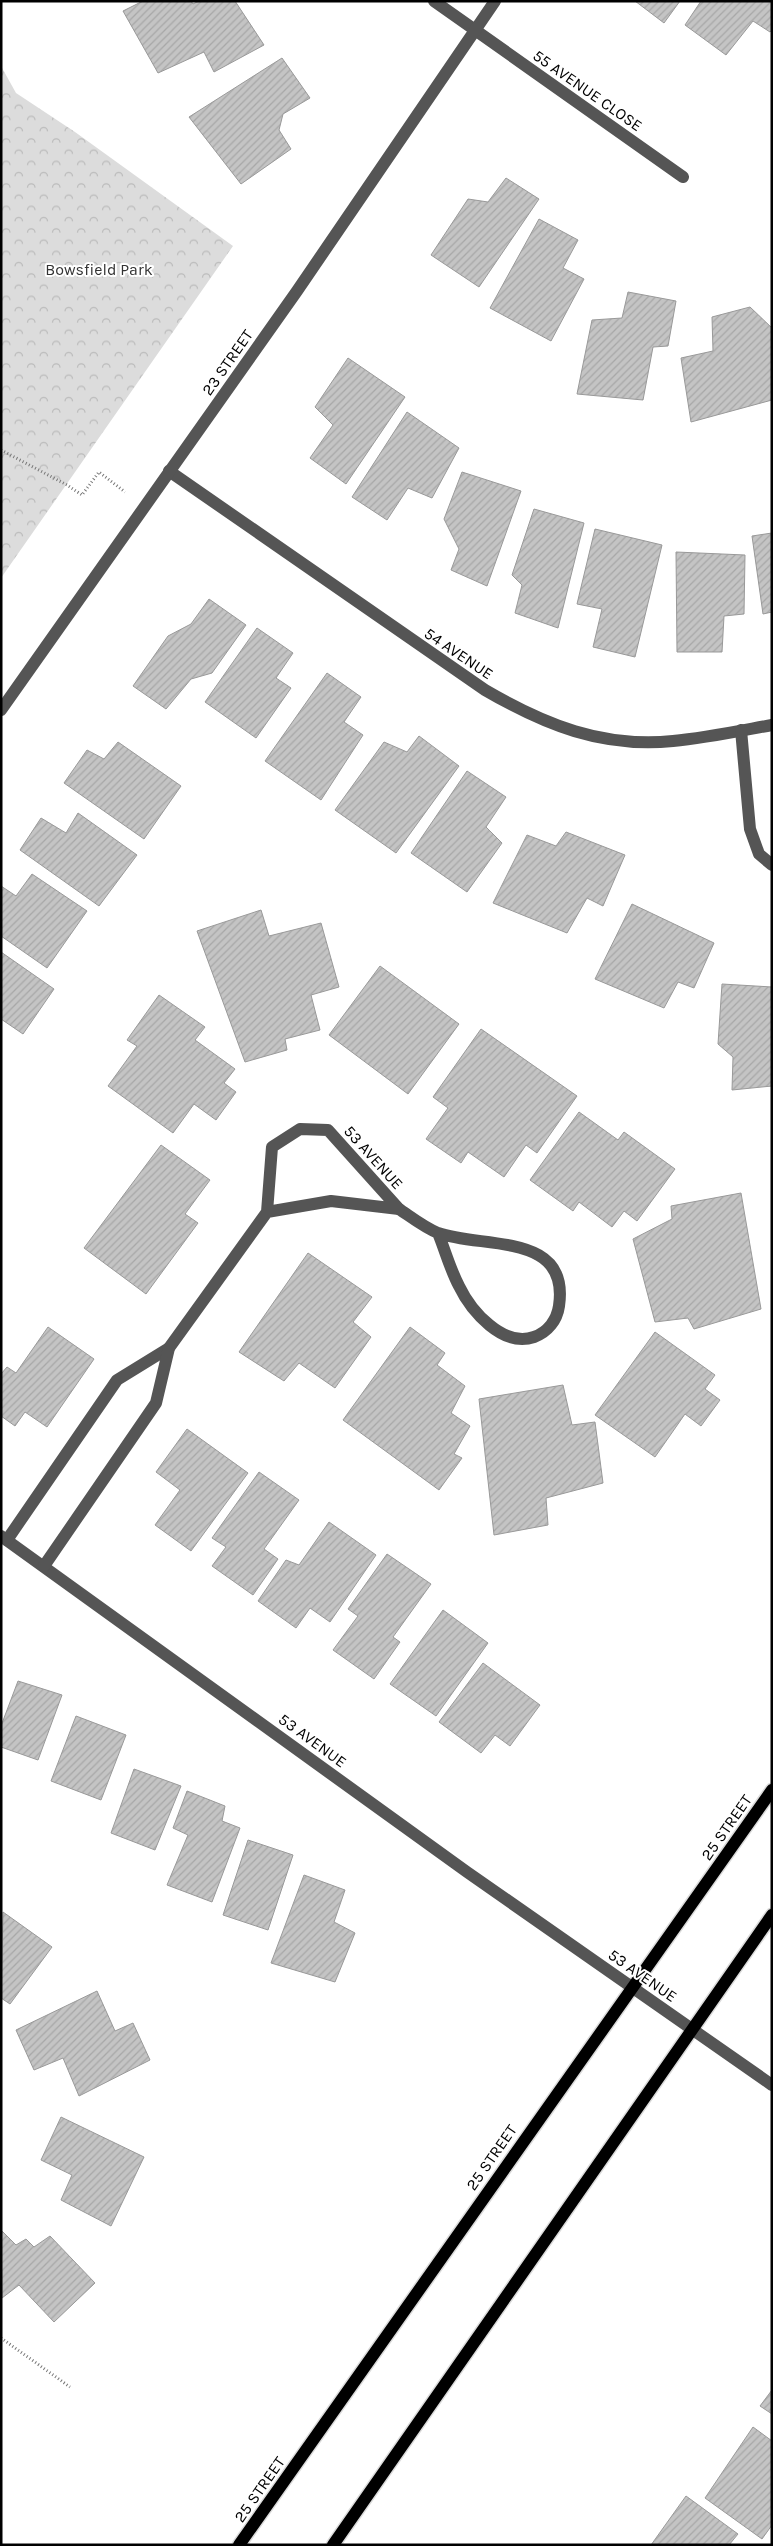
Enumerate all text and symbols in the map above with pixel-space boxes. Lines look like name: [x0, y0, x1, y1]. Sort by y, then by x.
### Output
street label: 55 AVENUE CLOSE: [529, 46, 646, 135]
park label: Bowsfield Park: [45, 260, 153, 279]
street label: 23 STREET: [198, 326, 257, 399]
street label: 54 AVENUE: [421, 623, 497, 683]
street label: 53 AVENUE: [340, 1121, 407, 1193]
street label: 53 AVENUE: [275, 1709, 350, 1771]
street label: 25 STREET: [697, 1791, 756, 1864]
street label: 53 AVENUE: [605, 1945, 681, 2006]
street label: 25 STREET: [462, 2121, 521, 2194]
street label: 25 STREET: [230, 2453, 289, 2526]

